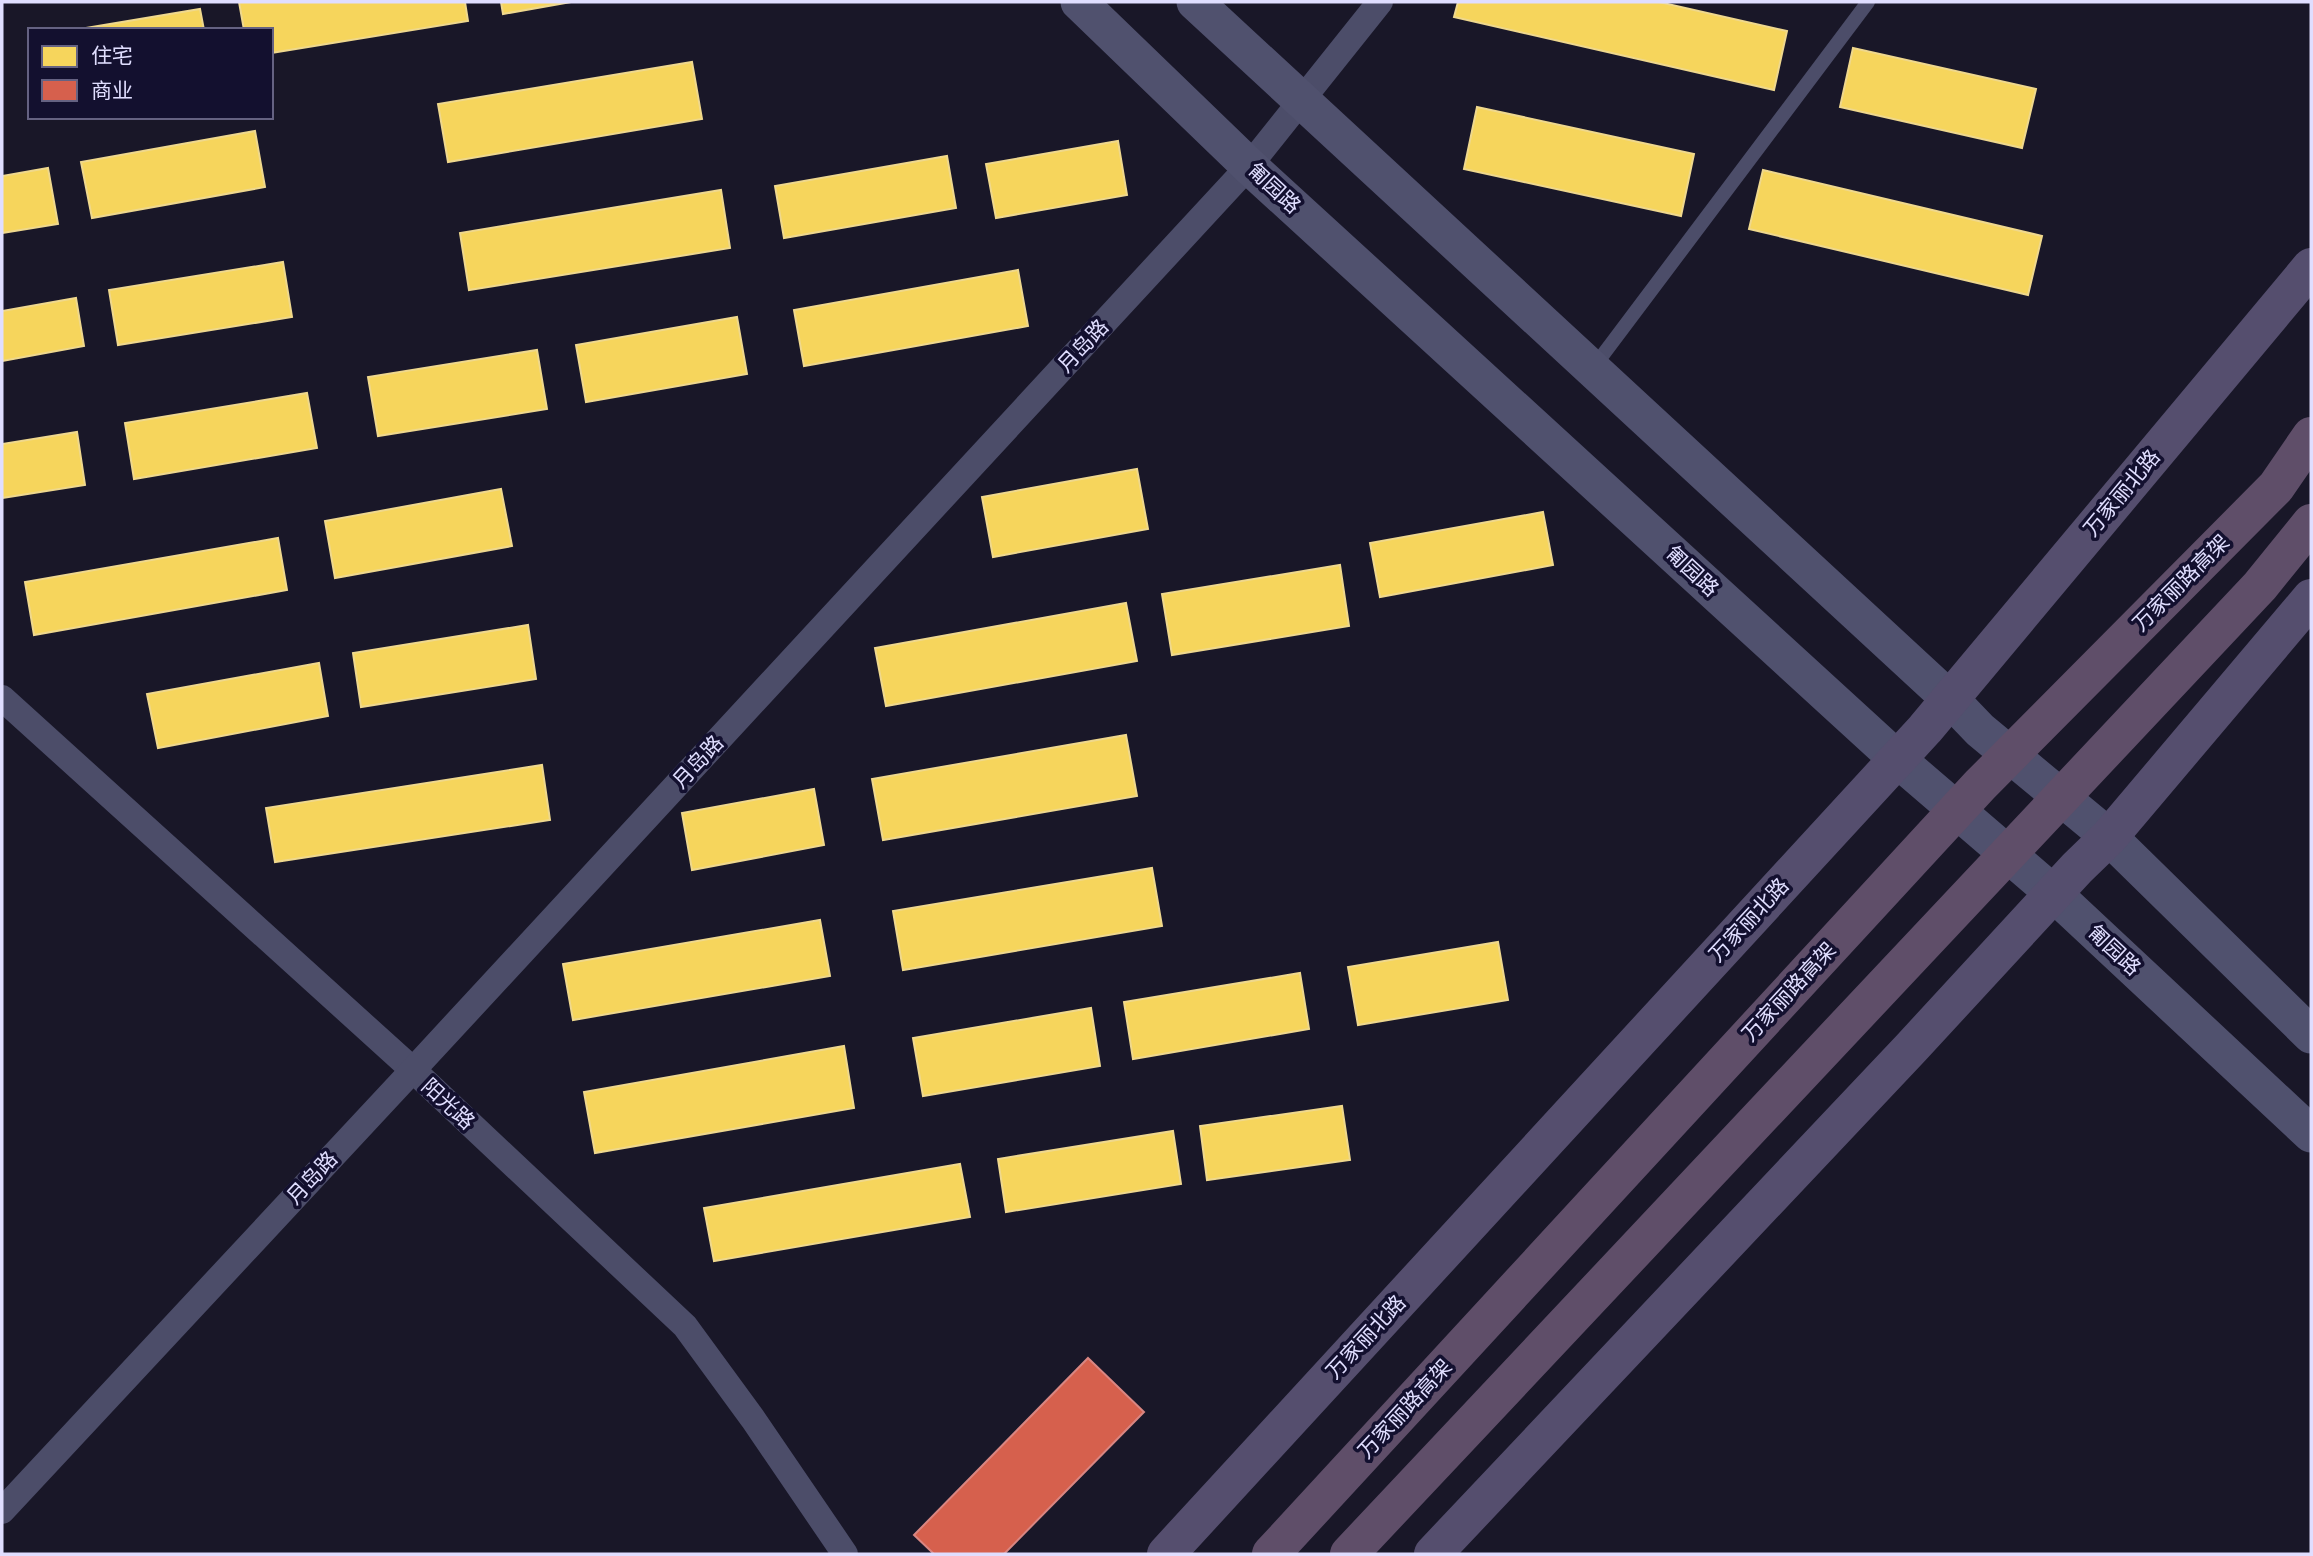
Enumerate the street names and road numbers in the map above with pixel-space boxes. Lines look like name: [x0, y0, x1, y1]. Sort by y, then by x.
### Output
street label: 匍园路: [1243, 157, 1306, 218]
street label: 月岛路: [1052, 314, 1113, 377]
street label: 万家丽北路: [2078, 444, 2165, 541]
street label: 万家丽路高架: [2127, 529, 2234, 636]
street label: 匍园路: [1661, 540, 1724, 601]
street label: 月岛路: [667, 730, 728, 793]
street label: 万家丽北路: [1704, 873, 1794, 967]
street label: 匍园路: [2083, 919, 2146, 980]
street label: 万家丽路高架: [1737, 937, 1841, 1046]
street label: 阳光路: [417, 1073, 480, 1134]
street label: 月岛路: [281, 1146, 342, 1209]
street label: 万家丽北路: [1321, 1290, 1411, 1384]
street label: 万家丽路高架: [1353, 1354, 1457, 1463]

